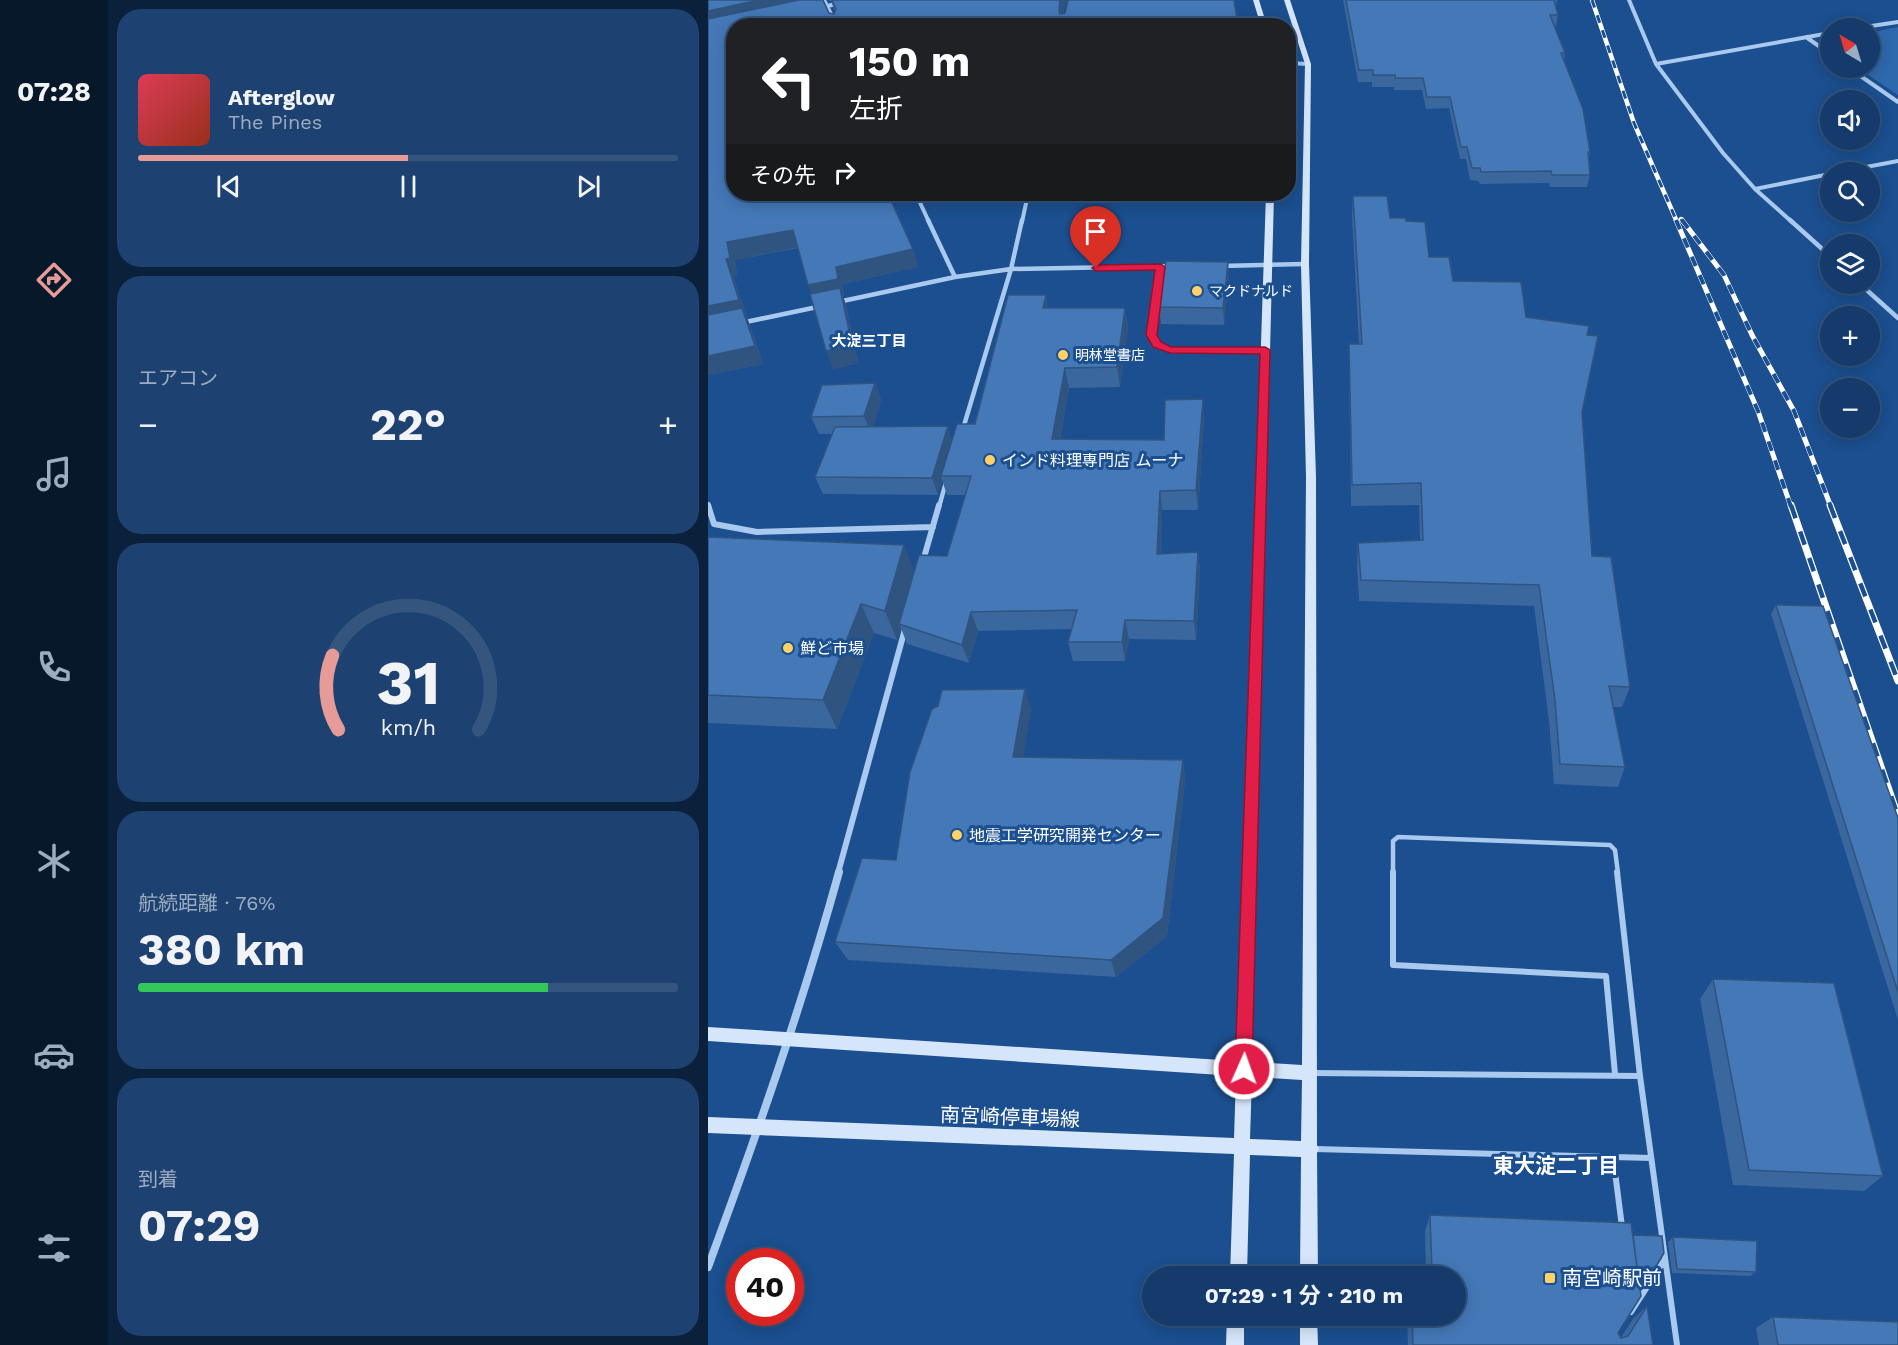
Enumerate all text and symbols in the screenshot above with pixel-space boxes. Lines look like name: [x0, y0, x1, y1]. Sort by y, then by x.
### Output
north arrow: [1820, 18, 1880, 78]
map controls: [1820, 18, 1880, 438]
text: 150 m: [849, 37, 970, 86]
icon: left: [750, 42, 828, 120]
text: 07:28: [17, 76, 91, 108]
text: Afterglow: [228, 85, 335, 110]
button: sound: [1820, 90, 1880, 150]
text: 左折: [849, 93, 903, 125]
text: The Pines: [228, 110, 322, 134]
icon: right: [828, 156, 861, 189]
button: search: [1820, 162, 1880, 222]
text: その先: [750, 163, 816, 188]
icon: previous: [212, 170, 245, 203]
icon: pause: [392, 170, 425, 203]
icon: next: [572, 170, 605, 203]
pin: [1070, 206, 1121, 268]
icon: arrive: [1079, 215, 1112, 248]
button: layers: [1820, 234, 1880, 294]
icon: directions: [33, 259, 75, 301]
place label: マクドナルド: [1209, 283, 1293, 299]
marker: マクドナルド: [1190, 284, 1204, 298]
button: +: [1820, 306, 1880, 366]
district label: 大淀三丁目: [831, 332, 907, 350]
place label: 明林堂書店: [1075, 347, 1145, 363]
marker: 明林堂書店: [1056, 348, 1070, 362]
text: エアコン: [138, 366, 218, 390]
button: −: [1820, 378, 1880, 438]
text: 22°: [370, 398, 446, 451]
text: −: [138, 405, 158, 444]
text: +: [658, 405, 678, 444]
place label: インド料理専門店 ムーナ: [1002, 451, 1183, 470]
icon: music: [33, 453, 75, 495]
marker: インド料理専門店 ムーナ: [983, 453, 997, 467]
place label: 鮮ど市場: [800, 639, 864, 658]
marker: 鮮ど市場: [781, 641, 795, 655]
icon: phone: [33, 646, 75, 688]
text: 31: [376, 646, 440, 719]
text: km/h: [380, 715, 436, 740]
place label: 地震工学研究開発センター: [969, 826, 1161, 845]
marker: 地震工学研究開発センター: [950, 828, 964, 842]
icon: climate: [33, 840, 75, 882]
text: 航続距離 · 76%: [138, 891, 275, 915]
text: 380 km: [138, 923, 305, 976]
icon: car: [33, 1034, 75, 1076]
position arrow: [1212, 1037, 1276, 1101]
street label: 南宮崎停車場線: [940, 1103, 1080, 1131]
district label: 東大淀二丁目: [1493, 1153, 1619, 1178]
text: 到着: [138, 1167, 178, 1191]
text: 07:29: [138, 1199, 261, 1252]
icon: filters: [33, 1227, 75, 1269]
speed limit sign: 40: [726, 1248, 804, 1326]
place label: 南宮崎駅前: [1562, 1266, 1662, 1290]
marker: 南宮崎駅前: [1543, 1271, 1557, 1285]
text: 07:29 · 1 分 · 210 m: [1205, 1283, 1403, 1308]

